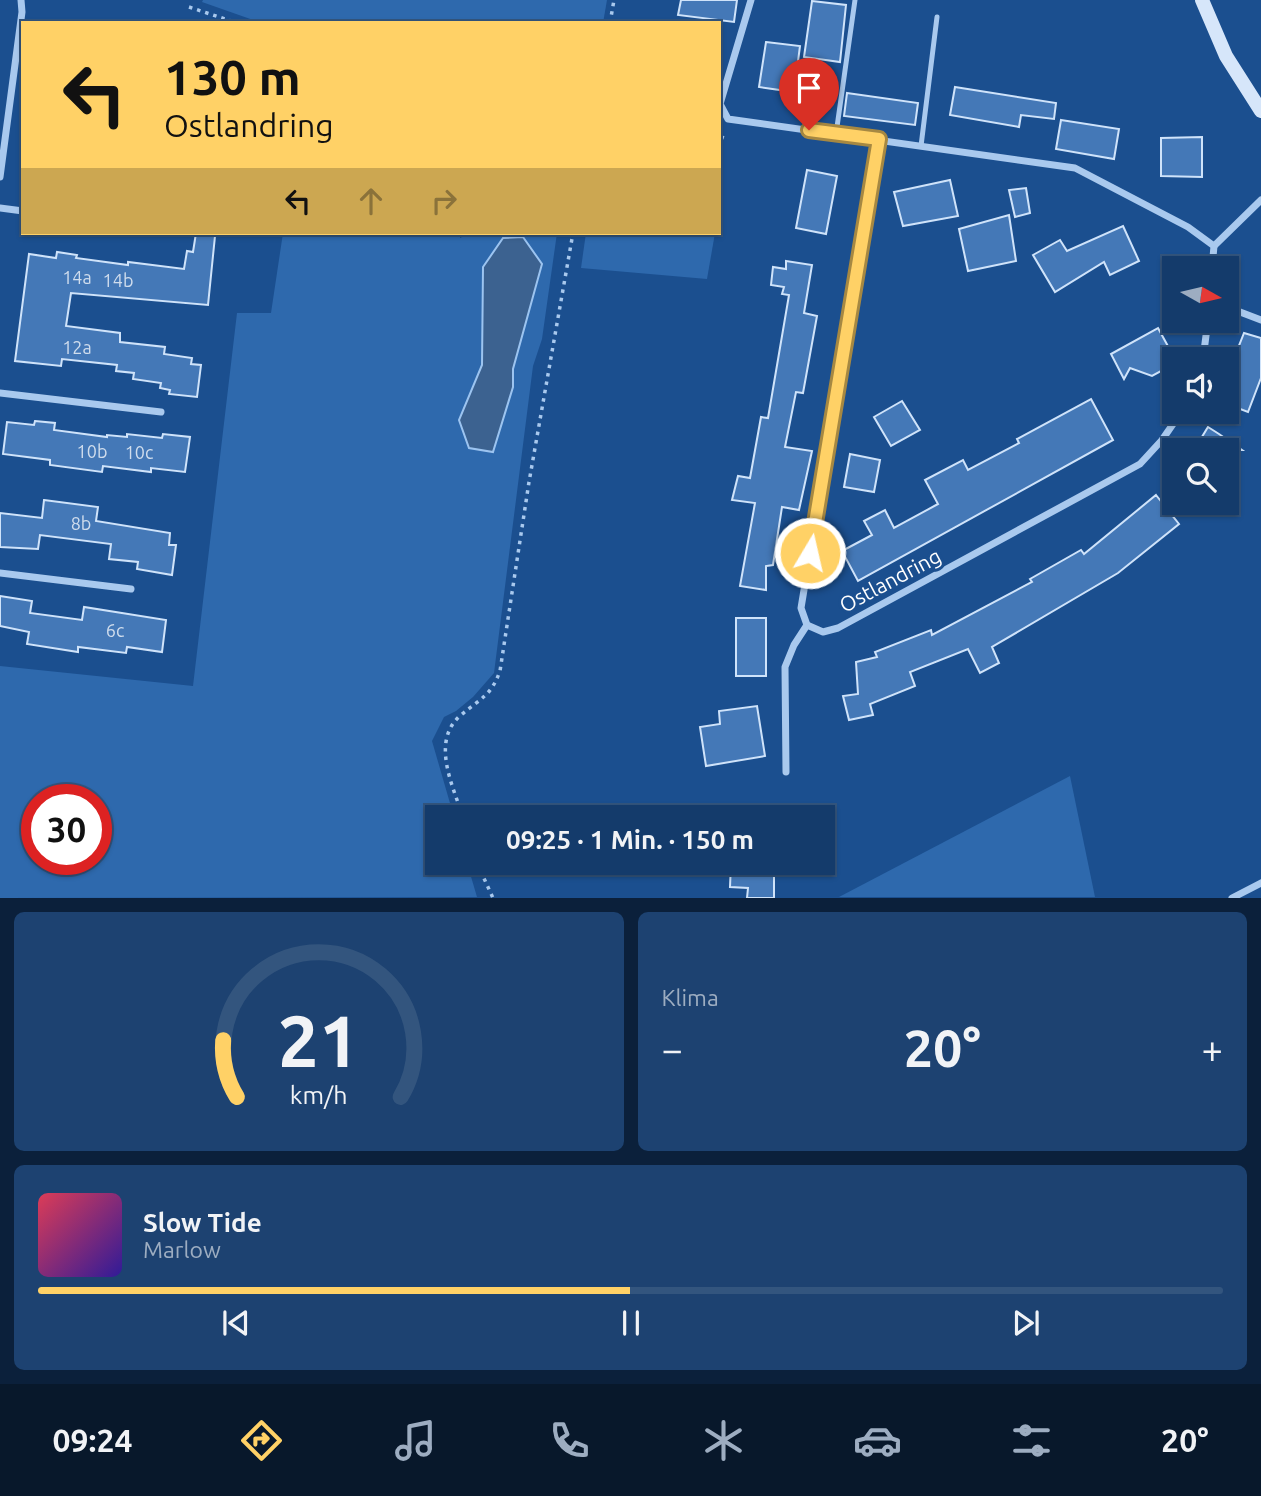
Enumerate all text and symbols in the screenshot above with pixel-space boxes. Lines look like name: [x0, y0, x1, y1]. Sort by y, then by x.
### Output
icon: left: [49, 49, 140, 140]
text: 130 m: [164, 49, 301, 104]
pin: [779, 58, 839, 130]
icon: arrive: [790, 69, 828, 107]
text: Ostlandring: [164, 107, 334, 143]
icon: left: [279, 182, 317, 220]
icon: ahead: [352, 182, 390, 220]
icon: right: [425, 182, 463, 220]
north arrow: [1162, 256, 1239, 332]
map controls: [1162, 256, 1239, 515]
house number: 14a: [62, 267, 92, 287]
house number: 14b: [103, 270, 133, 290]
house number: 12a: [62, 337, 92, 357]
button: sound: [1162, 347, 1239, 424]
button: search: [1162, 438, 1239, 515]
house number: 10b: [77, 441, 107, 461]
house number: 10c: [125, 442, 153, 462]
house number: 8b: [71, 513, 91, 533]
position arrow: [773, 516, 847, 590]
street label: Ostlandring: [835, 543, 945, 617]
house number: 6c: [106, 620, 124, 640]
speed limit sign: 30: [21, 784, 112, 875]
text: 09:25 · 1 Min. · 150 m: [506, 825, 754, 854]
text: Klima: [662, 985, 719, 1010]
text: 21: [278, 1000, 360, 1082]
text: 20°: [904, 1019, 981, 1077]
text: −: [662, 1028, 683, 1070]
text: +: [1202, 1028, 1223, 1070]
text: km/h: [290, 1081, 348, 1109]
text: Slow Tide: [143, 1208, 262, 1237]
text: Marlow: [143, 1237, 221, 1262]
icon: previous: [217, 1304, 255, 1342]
icon: pause: [612, 1304, 650, 1342]
icon: next: [1007, 1304, 1045, 1342]
icon: directions: [237, 1416, 286, 1465]
icon: music: [391, 1416, 440, 1465]
icon: phone: [545, 1416, 594, 1465]
icon: climate: [699, 1416, 748, 1465]
icon: car: [853, 1416, 902, 1465]
icon: filters: [1007, 1416, 1056, 1465]
text: 09:24: [52, 1422, 133, 1458]
text: 20°: [1161, 1422, 1209, 1458]

